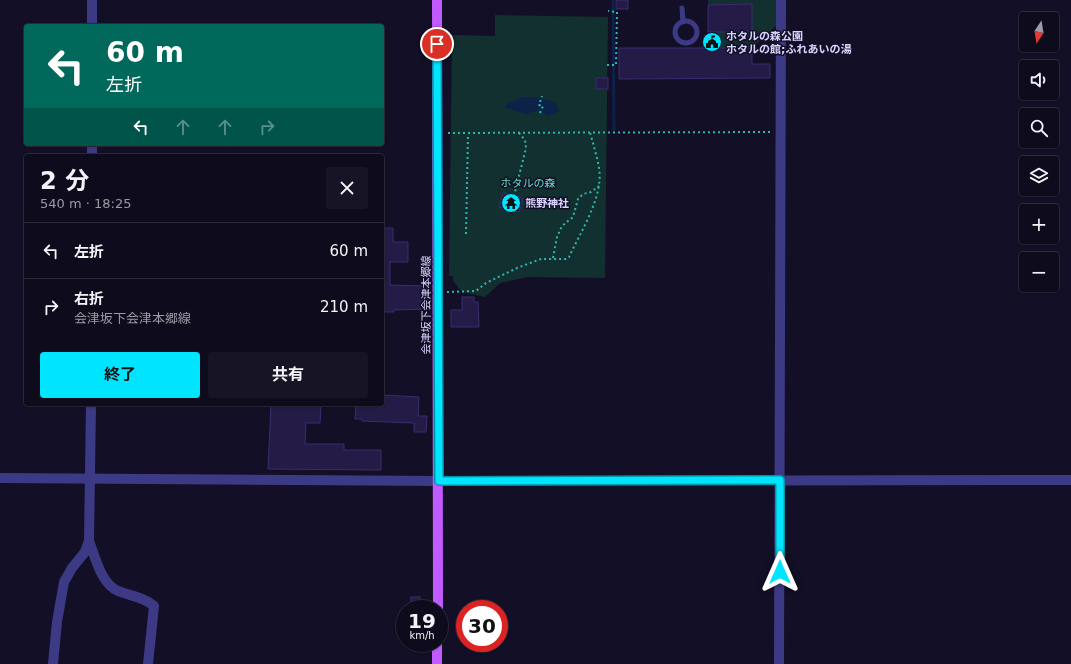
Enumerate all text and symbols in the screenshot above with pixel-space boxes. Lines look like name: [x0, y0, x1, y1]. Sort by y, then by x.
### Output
north arrow: [1019, 12, 1059, 52]
map controls: [1019, 12, 1059, 292]
pin: [420, 27, 454, 61]
place label: ホタルの森公園 ホタルの館;ふれあいの湯: [726, 30, 851, 56]
public building icon: ホタルの森公園 ホタルの館;ふれあいの湯: [701, 31, 723, 53]
icon: arrive: [426, 33, 448, 55]
text: 60 m: [106, 36, 184, 69]
icon: left: [40, 40, 92, 92]
button: sound: [1019, 60, 1059, 100]
text: 左折: [106, 74, 142, 95]
button: search: [1019, 108, 1059, 148]
icon: left: [130, 116, 152, 138]
icon: ahead: [172, 116, 194, 138]
icon: ahead: [214, 116, 236, 138]
icon: right: [256, 116, 278, 138]
button: layers: [1019, 156, 1059, 196]
text: 2 分: [40, 167, 89, 195]
button: close: [326, 167, 368, 209]
park label: ホタルの森: [501, 177, 556, 190]
temple icon: 熊野神社: [500, 192, 522, 214]
text: 540 m · 18:25: [40, 196, 131, 211]
place label: 熊野神社: [525, 197, 569, 210]
button: +: [1019, 204, 1059, 244]
icon: left: [40, 240, 62, 262]
text: 60 m: [330, 242, 368, 260]
text: 左折: [74, 243, 104, 261]
button: −: [1019, 252, 1059, 292]
street label: 会津坂下会津本郷線: [420, 256, 433, 355]
text: 右折: [74, 290, 104, 308]
icon: right: [40, 296, 62, 318]
text: 210 m: [320, 298, 368, 316]
text: 会津坂下会津本郷線: [74, 311, 191, 326]
button: 終了: [40, 352, 200, 398]
button: 共有: [208, 352, 368, 398]
position arrow: [759, 551, 801, 593]
speed limit sign: 30: [456, 600, 508, 652]
text: 19: [408, 609, 436, 633]
text: km/h: [409, 630, 435, 641]

